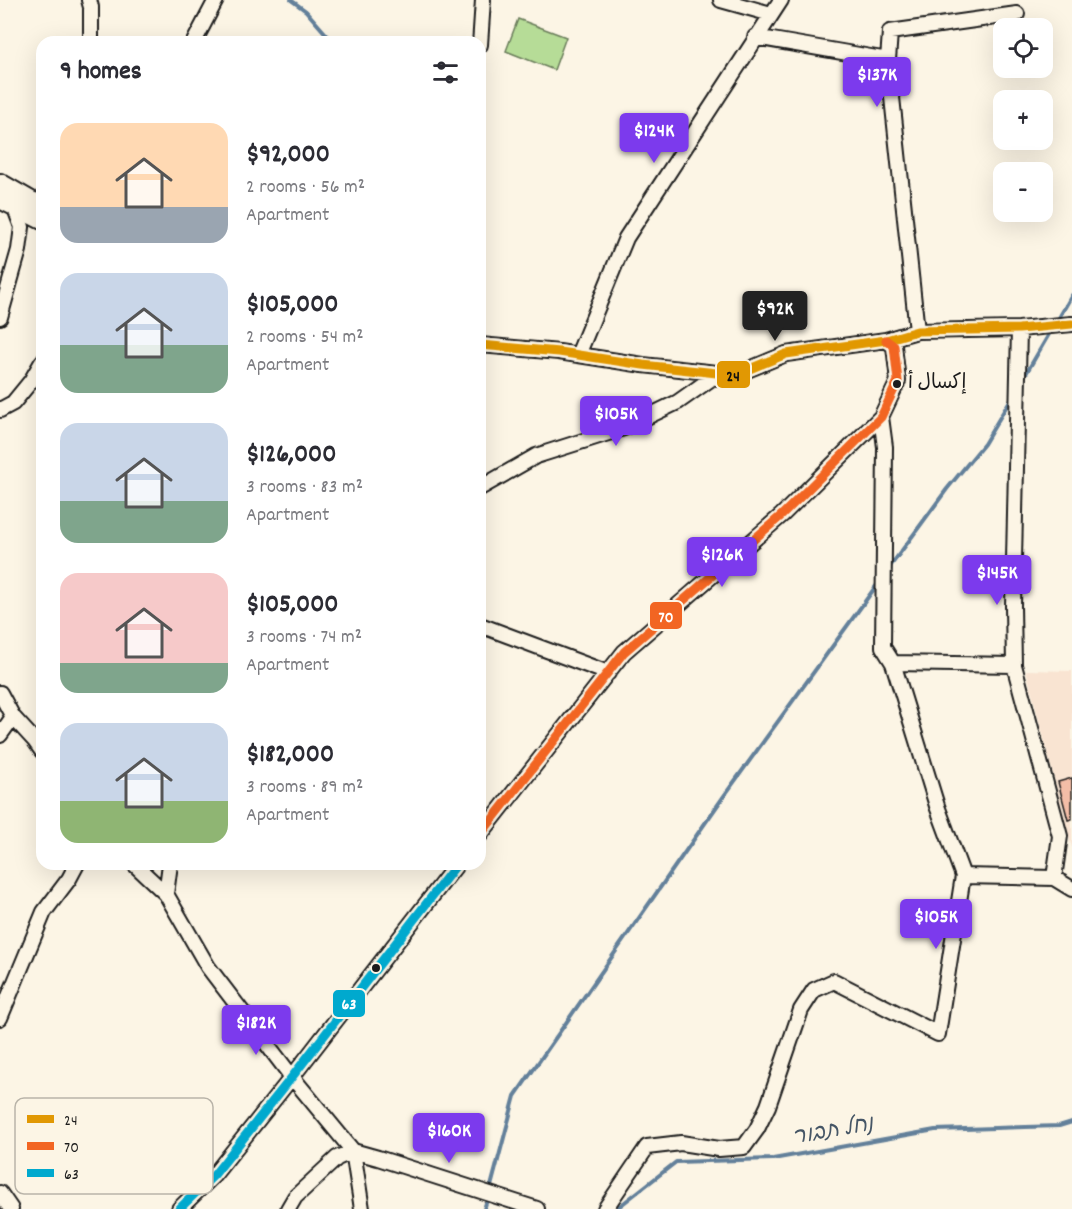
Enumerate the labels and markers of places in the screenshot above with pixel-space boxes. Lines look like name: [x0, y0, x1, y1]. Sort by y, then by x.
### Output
pin: $137K: [835, 57, 919, 108]
pin: $124K: [612, 113, 696, 164]
pin: $92K: [739, 291, 811, 342]
place label: إكسال أ: [908, 370, 967, 398]
marker: إكسال أ: [891, 378, 903, 390]
pin: $105K: [574, 396, 658, 447]
pin: $126K: [680, 537, 764, 588]
pin: $145K: [955, 555, 1039, 606]
pin: $105K: [894, 899, 978, 950]
unlabelled marker: [370, 962, 382, 974]
pin: $182K: [214, 1005, 298, 1056]
pin: $160K: [407, 1113, 491, 1164]

